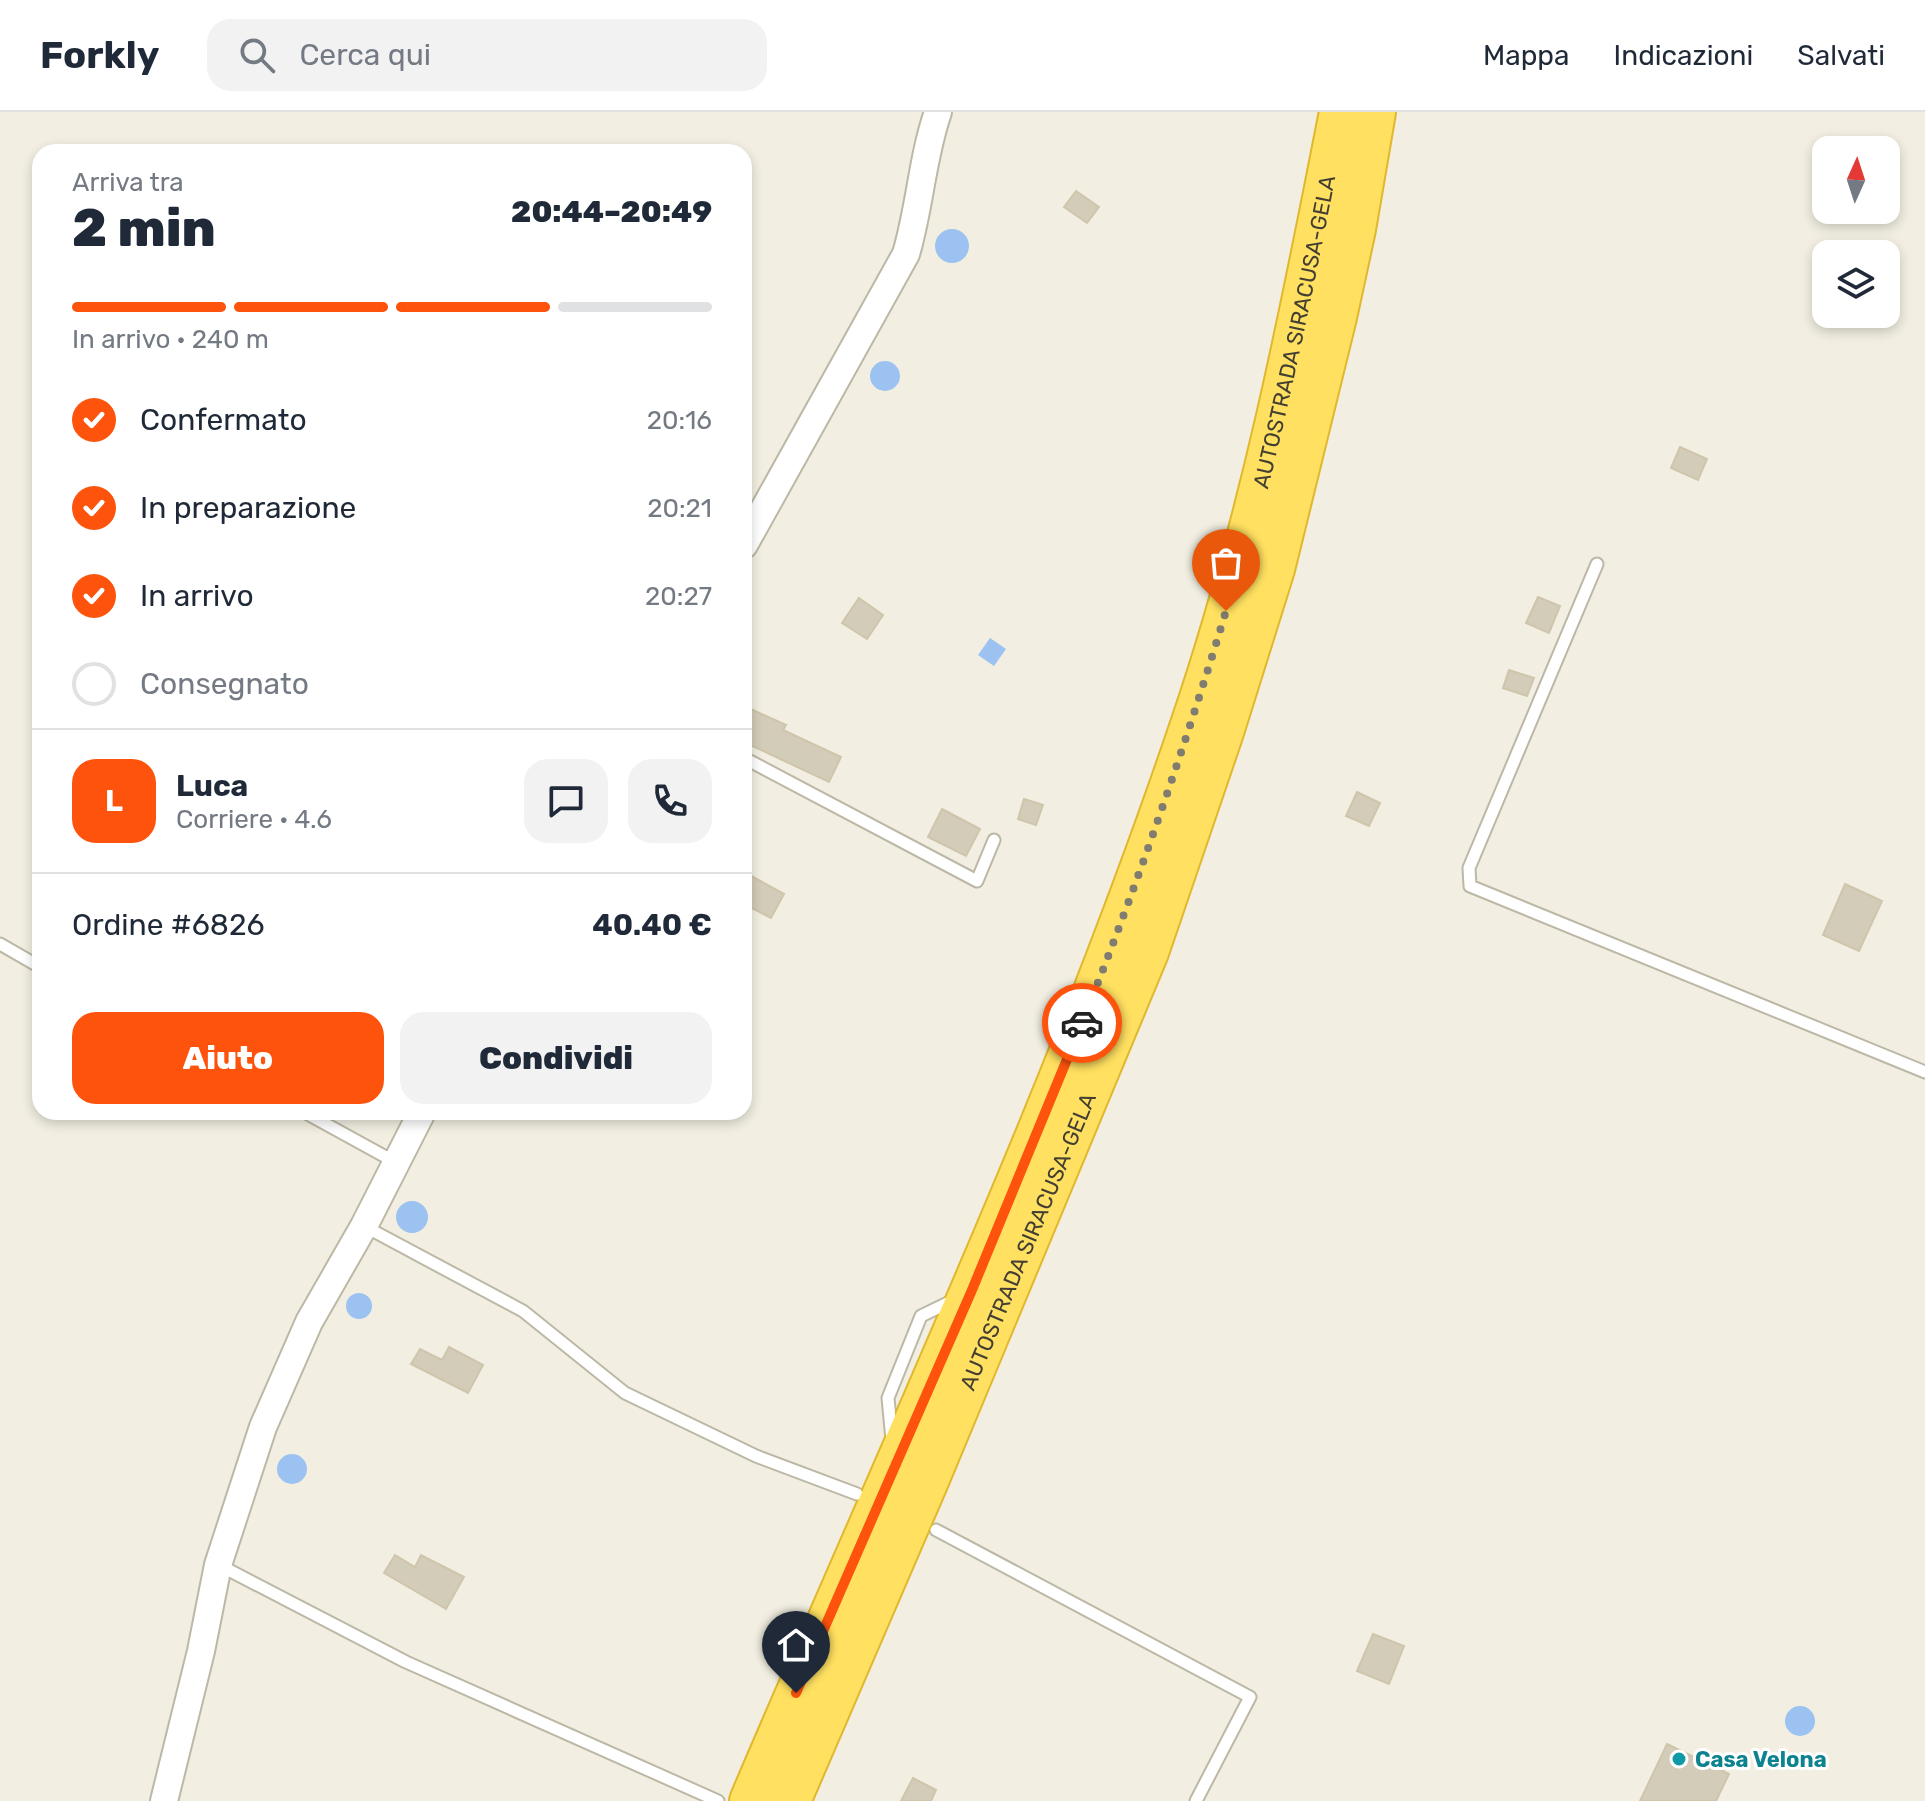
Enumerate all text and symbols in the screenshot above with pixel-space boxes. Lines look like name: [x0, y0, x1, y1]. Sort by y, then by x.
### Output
search box: [207, 19, 767, 91]
text: Forkly: [40, 32, 159, 78]
icon: search: [235, 33, 279, 77]
text: Cerca qui: [299, 37, 431, 73]
text: Mappa: [1483, 39, 1570, 72]
text: Indicazioni: [1614, 39, 1753, 72]
text: Salvati: [1797, 39, 1885, 72]
north arrow: [1812, 136, 1900, 224]
map controls: [1812, 136, 1900, 328]
text: Arriva tra: [72, 167, 184, 198]
street label: AUTOSTRADA SIRACUSA-GELA: [1247, 173, 1341, 491]
text: 20:44–20:49: [511, 194, 712, 230]
text: 2 min: [72, 197, 216, 259]
button: layers: [1812, 240, 1900, 328]
text: In arrivo · 240 m: [72, 324, 269, 355]
icon: check: [72, 398, 116, 442]
text: Confermato: [140, 402, 307, 438]
text: 20:16: [647, 405, 712, 436]
icon: check: [72, 486, 116, 530]
text: In preparazione: [140, 490, 356, 526]
text: 20:21: [647, 493, 712, 524]
pin: [1192, 529, 1260, 611]
icon: bag: [1204, 541, 1248, 585]
icon: check: [72, 574, 116, 618]
text: In arrivo: [140, 578, 254, 614]
text: 20:27: [645, 581, 712, 612]
text: Consegnato: [140, 666, 309, 702]
button: chat: [524, 759, 608, 843]
button: phone: [628, 759, 712, 843]
text: Luca: [176, 768, 248, 804]
text: L: [105, 783, 123, 819]
text: Corriere · 4.6: [176, 804, 332, 835]
text: Ordine #6826: [72, 907, 265, 943]
text: 40.40 €: [592, 907, 712, 943]
courier: [1042, 983, 1122, 1063]
icon: car: [1060, 1001, 1104, 1045]
button: Aiuto: [72, 1012, 384, 1104]
button: Condividi: [400, 1012, 712, 1104]
street label: AUTOSTRADA SIRACUSA-GELA: [954, 1089, 1102, 1394]
pin: [762, 1611, 830, 1693]
icon: home: [774, 1623, 818, 1667]
place label: Casa Velona: [1695, 1746, 1827, 1773]
marker: Casa Velona: [1670, 1750, 1688, 1768]

